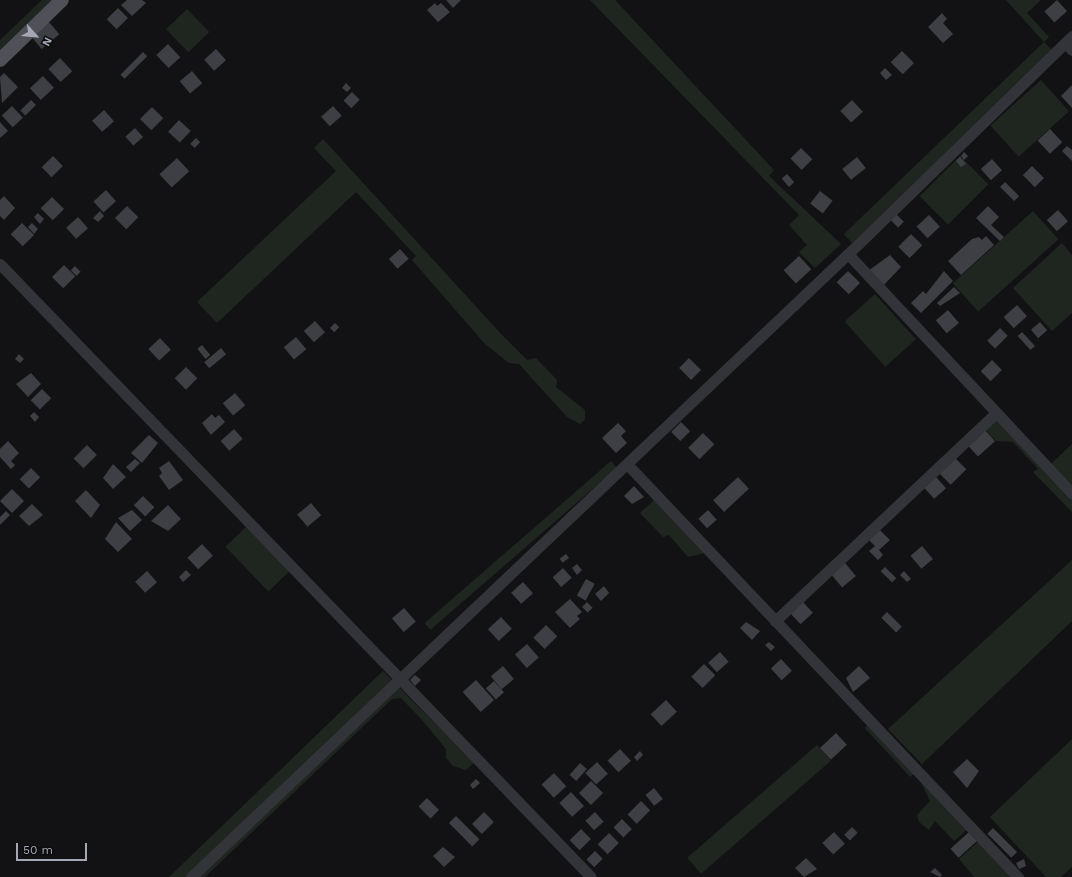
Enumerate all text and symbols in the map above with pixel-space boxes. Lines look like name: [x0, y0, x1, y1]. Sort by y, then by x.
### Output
north arrow: [16, 16, 56, 56]
text: N: [39, 35, 55, 48]
scale bar: [18, 835, 89, 861]
text: 50 m: [23, 843, 53, 857]

